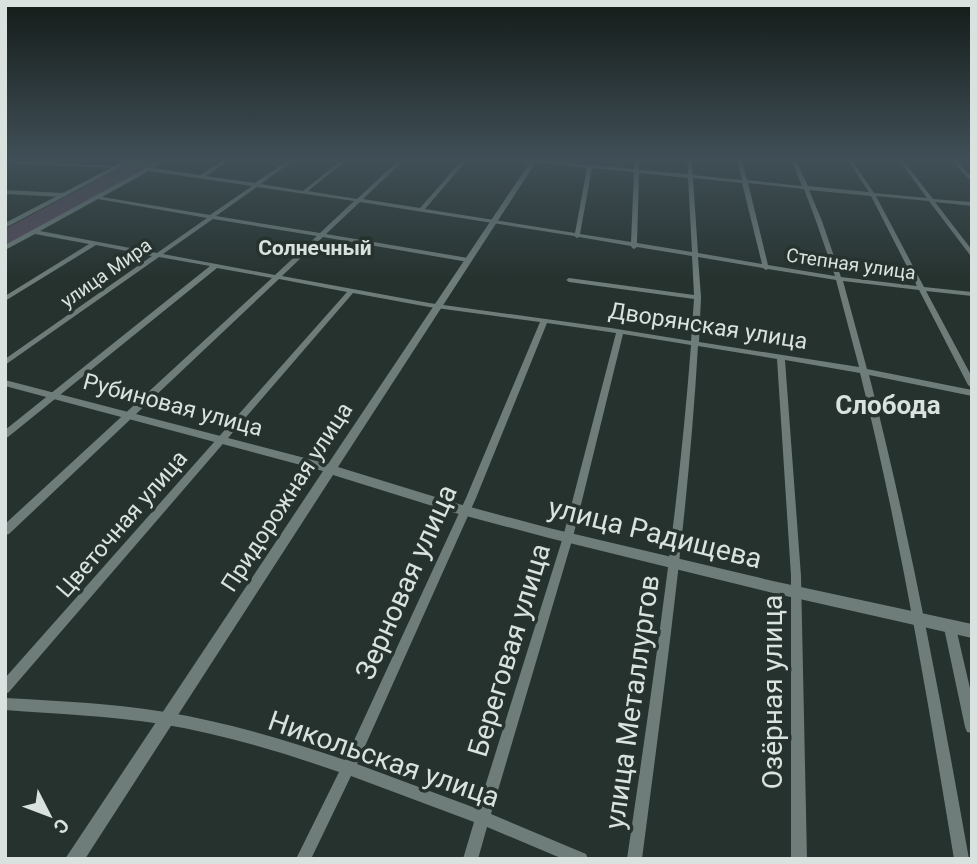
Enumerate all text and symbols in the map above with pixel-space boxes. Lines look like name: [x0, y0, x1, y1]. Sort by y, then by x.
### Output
street label: улица Мира: [56, 233, 156, 313]
district label: Солнечный: [258, 236, 372, 260]
street label: Степная улица: [785, 244, 917, 284]
street label: Дворянская улица: [607, 297, 809, 355]
street label: Рубиновая улица: [80, 368, 266, 442]
district label: Слобода: [835, 390, 941, 420]
street label: Придорожная улица: [216, 397, 358, 597]
street label: Цветочная улица: [51, 445, 193, 603]
street label: Зерновая улица: [348, 479, 464, 685]
street label: улица Радищева: [545, 490, 765, 576]
street label: Береговая улица: [461, 540, 557, 760]
street label: улица Металлургов: [598, 573, 666, 831]
street label: Озёрная улица: [756, 595, 789, 789]
street label: Никольская улица: [264, 704, 504, 814]
north arrow: [14, 780, 84, 850]
text: С: [49, 814, 74, 838]

